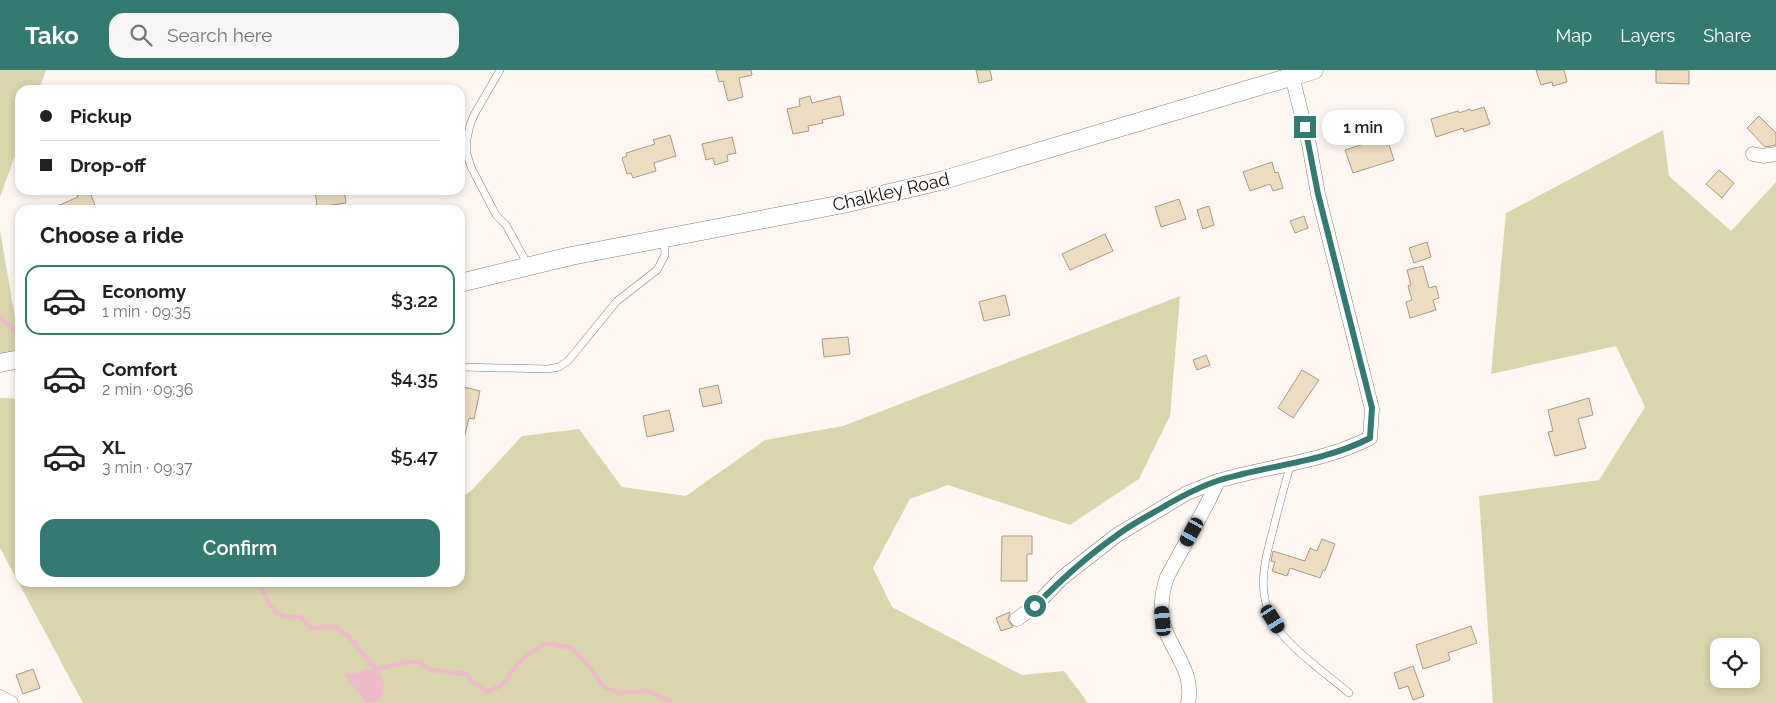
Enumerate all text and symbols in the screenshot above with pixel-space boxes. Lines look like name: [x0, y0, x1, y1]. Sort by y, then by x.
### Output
search box: [109, 13, 459, 58]
text: Tako: [25, 21, 79, 50]
icon: search: [127, 21, 155, 49]
text: Search here: [167, 24, 272, 46]
text: Map: [1556, 25, 1592, 46]
text: Layers: [1620, 25, 1675, 46]
text: Share: [1703, 25, 1751, 46]
text: Pickup: [70, 105, 132, 127]
callout: 1 min: [1322, 110, 1405, 144]
route end: [1294, 116, 1316, 138]
text: 1 min: [1343, 118, 1383, 137]
text: Drop-off: [70, 154, 146, 176]
street label: Chalkley Road: [830, 168, 951, 215]
text: Choose a ride: [40, 222, 184, 248]
icon: car: [42, 278, 87, 323]
text: Economy: [102, 280, 186, 302]
text: $3.22: [391, 289, 438, 311]
text: 1 min · 09:35: [102, 302, 191, 321]
icon: car: [42, 356, 87, 401]
text: Comfort: [102, 358, 177, 380]
text: $4.35: [390, 367, 438, 389]
text: 2 min · 09:36: [102, 380, 194, 399]
icon: car: [42, 434, 87, 479]
text: XL: [102, 436, 125, 458]
text: $5.47: [390, 445, 438, 467]
text: 3 min · 09:37: [102, 458, 193, 477]
car: [1178, 515, 1205, 549]
button: Confirm: [40, 519, 440, 577]
route start: [1024, 595, 1046, 617]
car: [1258, 602, 1287, 636]
car: [1154, 605, 1171, 637]
map controls: [1710, 638, 1760, 688]
button: locate: [1710, 638, 1760, 688]

